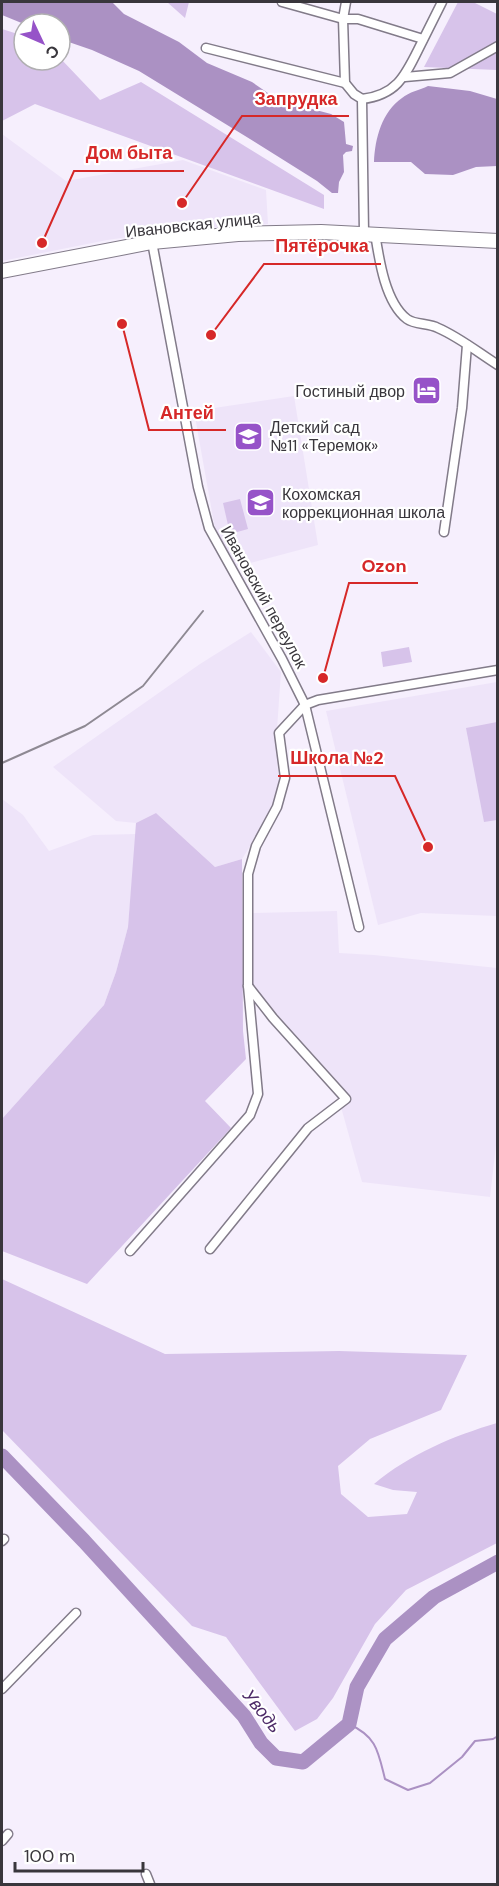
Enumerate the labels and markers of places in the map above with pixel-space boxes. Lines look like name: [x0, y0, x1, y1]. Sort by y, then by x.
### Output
callout: Запрудка: [242, 80, 349, 116]
callout: Дом быта: [74, 135, 184, 171]
callout: Пятёрочка: [264, 228, 381, 264]
hotel icon: Гостиный двор: [410, 375, 442, 407]
place label: Гостиный двор: [295, 381, 405, 402]
callout: Антей: [149, 394, 226, 430]
place label: Детский сад №11 «Теремок»: [270, 417, 378, 456]
school or university icon: Детский сад №11 «Теремок»: [233, 420, 265, 452]
place label: Кохомская коррекционная школа: [282, 484, 445, 523]
school or university icon: Кохомская коррекционная школа: [245, 487, 277, 519]
callout: Ozon: [349, 547, 418, 583]
callout: Школа №2: [278, 740, 395, 776]

